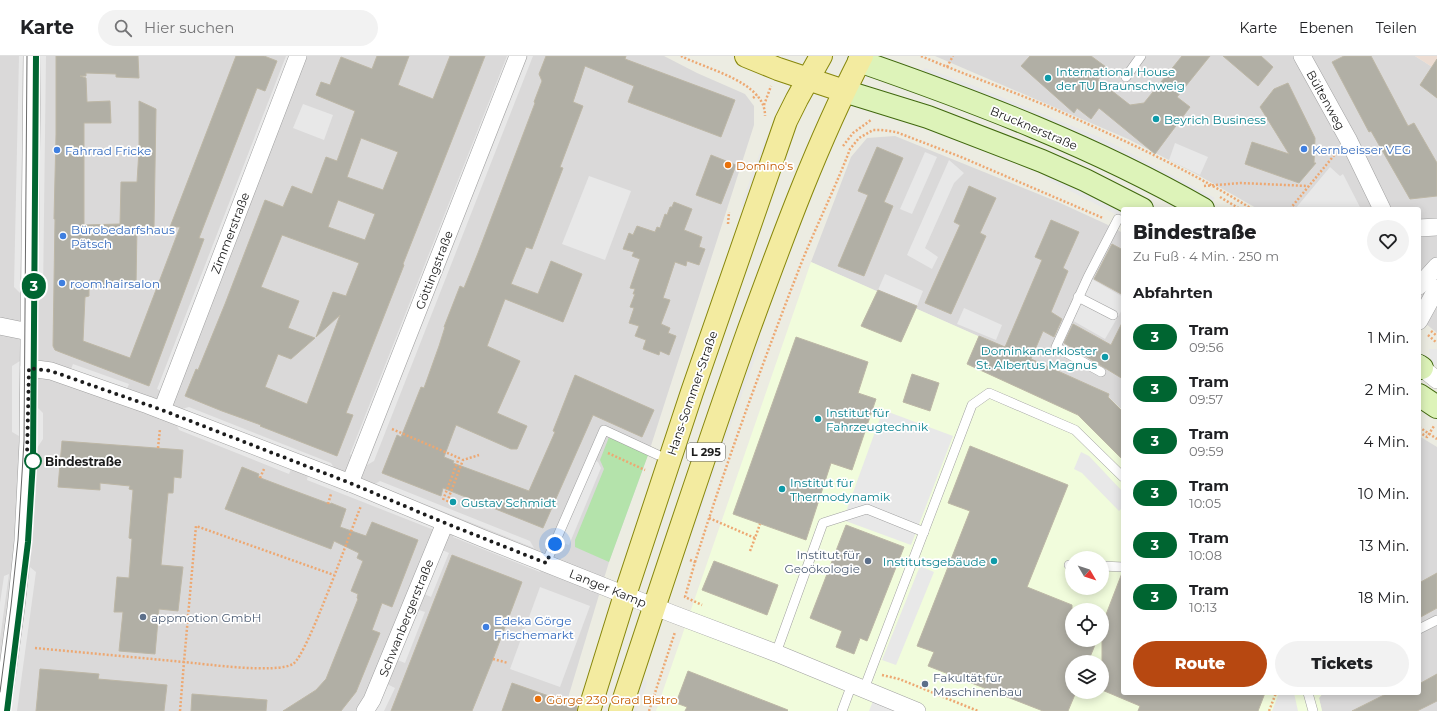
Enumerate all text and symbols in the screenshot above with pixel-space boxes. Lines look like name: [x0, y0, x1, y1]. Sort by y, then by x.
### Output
search box: [98, 10, 378, 46]
text: Karte: [20, 16, 74, 39]
icon: search: [112, 17, 134, 39]
text: Hier suchen: [144, 18, 234, 37]
text: Karte: [1239, 19, 1277, 37]
text: Ebenen: [1299, 19, 1354, 37]
text: Teilen: [1376, 19, 1417, 37]
place label: International House der TU Braunschweig: [1056, 64, 1185, 93]
street label: Bültenweg: [1303, 68, 1349, 132]
marker: International House der TU Braunschweig: [1043, 73, 1053, 83]
street label: Brucknerstraße: [988, 103, 1080, 153]
place label: Beyrich Business: [1164, 112, 1266, 127]
marker: Beyrich Business: [1151, 114, 1161, 124]
place label: Kernbeisser VEG: [1312, 142, 1411, 157]
place label: Fahrrad Fricke: [65, 143, 151, 158]
marker: Kernbeisser VEG: [1299, 144, 1309, 154]
marker: Fahrrad Fricke: [52, 145, 62, 155]
place label: Domino's: [736, 158, 793, 173]
marker: Domino's: [723, 160, 733, 170]
street label: Zimmerstraße: [208, 190, 252, 276]
button: heart: [1367, 220, 1409, 262]
text: Bindestraße: [1133, 221, 1257, 244]
place label: Bürobedarfshaus Pätsch: [71, 222, 175, 251]
street label: Göttingstraße: [412, 228, 456, 312]
marker: Bürobedarfshaus Pätsch: [58, 231, 68, 241]
text: Zu Fuß · 4 Min. · 250 m: [1133, 248, 1279, 264]
line badge: 3: [21, 273, 47, 299]
place label: room.hairsalon: [70, 276, 160, 291]
text: 3: [30, 277, 38, 295]
marker: room.hairsalon: [57, 278, 67, 288]
text: Abfahrten: [1133, 283, 1213, 302]
text: Tram: [1189, 320, 1229, 339]
text: 3: [1151, 328, 1159, 346]
text: 1 Min.: [1368, 328, 1409, 347]
street label: Hans-Sommer-Straße: [664, 329, 720, 457]
text: 09:56: [1189, 339, 1224, 355]
place label: Dominkanerkloster St. Albertus Magnus: [976, 343, 1097, 372]
marker: Dominkanerkloster St. Albertus Magnus: [1100, 352, 1110, 362]
text: Tram: [1189, 372, 1229, 391]
text: 3: [1151, 380, 1159, 398]
text: 2 Min.: [1365, 380, 1409, 399]
text: 09:57: [1189, 391, 1223, 407]
place label: Institut für Fahrzeugtechnik: [826, 405, 929, 434]
marker: Institut für Fahrzeugtechnik: [813, 414, 823, 424]
text: Tram: [1189, 424, 1229, 443]
text: 3: [1151, 432, 1159, 450]
text: 4 Min.: [1363, 432, 1409, 451]
road number: L 295: [687, 443, 725, 461]
text: 09:59: [1189, 443, 1224, 459]
marker: Bindestraße: [24, 452, 42, 470]
place label: Bindestraße: [45, 454, 122, 469]
place label: Institut für Thermodynamik: [790, 475, 891, 504]
text: Tram: [1189, 476, 1229, 495]
marker: Institut für Thermodynamik: [777, 484, 787, 494]
text: 3: [1151, 484, 1159, 502]
text: 10 Min.: [1358, 484, 1409, 503]
place label: Gustav Schmidt: [461, 495, 557, 510]
text: 10:05: [1189, 495, 1221, 511]
marker: Gustav Schmidt: [448, 497, 458, 507]
text: Tram: [1189, 528, 1229, 547]
your location: [545, 534, 565, 554]
text: 3: [1151, 536, 1159, 554]
text: 13 Min.: [1360, 536, 1409, 555]
place label: Institut für Geoökologie: [785, 547, 860, 576]
text: 10:08: [1189, 547, 1222, 563]
north arrow: [1065, 551, 1109, 595]
map controls: [1065, 551, 1109, 699]
place label: Institutsgebäude: [883, 554, 986, 569]
marker: Institut für Geoökologie: [863, 556, 873, 566]
marker: Institutsgebäude: [989, 556, 999, 566]
street label: Schwanbergerstraße: [376, 557, 436, 679]
street label: Langer Kamp: [567, 566, 649, 610]
text: Tram: [1189, 580, 1229, 599]
text: 3: [1151, 588, 1159, 606]
text: 18 Min.: [1358, 588, 1409, 607]
text: 10:13: [1189, 599, 1217, 615]
button: locate: [1065, 603, 1109, 647]
place label: appmotion GmbH: [151, 610, 261, 625]
marker: appmotion GmbH: [138, 612, 148, 622]
place label: Edeka Görge Frischemarkt: [494, 613, 574, 642]
marker: Edeka Görge Frischemarkt: [481, 622, 491, 632]
button: Route: [1133, 641, 1267, 687]
button: Tickets: [1275, 641, 1409, 687]
button: layers: [1065, 655, 1109, 699]
place label: Fakultät für Maschinenbau: [933, 670, 1022, 699]
marker: Fakultät für Maschinenbau: [920, 679, 930, 689]
place label: Görge 230 Grad Bistro: [546, 692, 678, 707]
marker: Görge 230 Grad Bistro: [533, 694, 543, 704]

